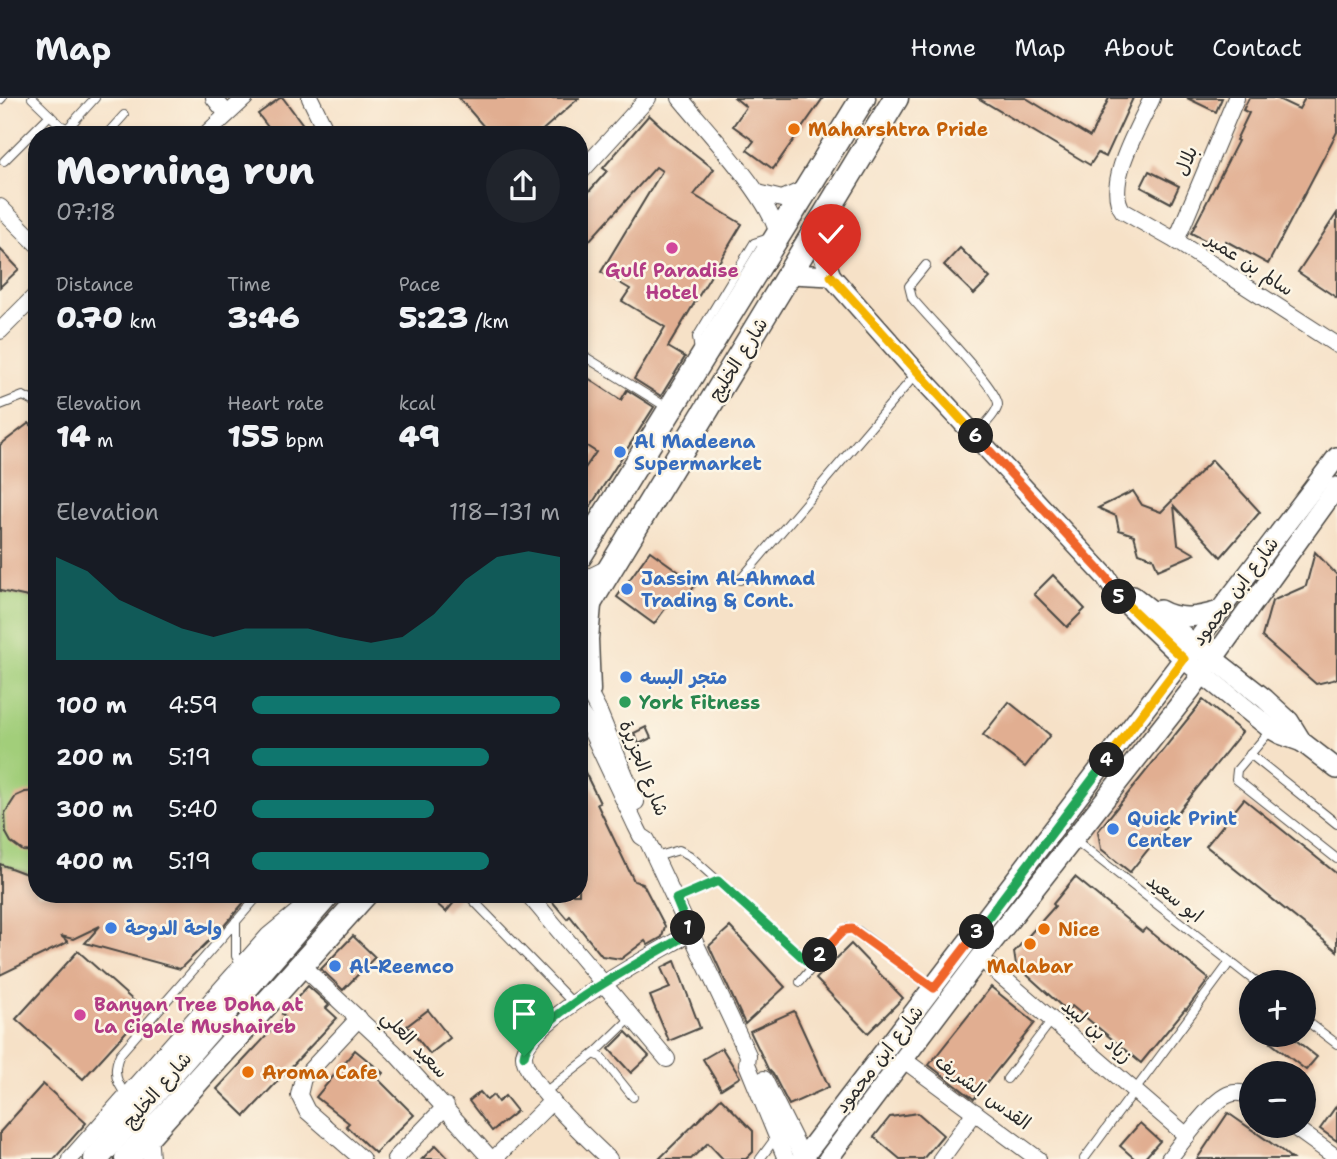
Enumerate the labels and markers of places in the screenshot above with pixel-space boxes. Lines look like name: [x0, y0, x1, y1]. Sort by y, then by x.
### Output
place label: Maharshtra Pride: [808, 117, 988, 142]
marker: Maharshtra Pride: [786, 121, 802, 137]
pin: [801, 204, 861, 276]
marker: Gulf Paradise Hotel: [664, 240, 680, 256]
place label: Gulf Paradise Hotel: [605, 258, 739, 305]
pin: 6: [958, 418, 993, 454]
place label: Al Madeena Supermarket: [634, 429, 762, 476]
marker: Al Madeena Supermarket: [612, 444, 628, 460]
place label: Jassim Al-Ahmad Trading & Cont.: [641, 566, 815, 613]
pin: 5: [1102, 580, 1136, 614]
marker: Jassim Al-Ahmad Trading & Cont.: [619, 581, 635, 597]
place label: متجر البسه: [640, 665, 727, 690]
marker: متجر البسه: [618, 669, 634, 685]
place label: York Fitness: [639, 690, 760, 715]
marker: York Fitness: [617, 694, 633, 710]
pin: 4: [1090, 742, 1124, 778]
place label: Quick Print Center: [1127, 806, 1237, 853]
marker: Quick Print Center: [1105, 821, 1121, 837]
pin: 1: [670, 910, 706, 946]
pin: 3: [960, 914, 995, 950]
place label: واحة الدوحة: [125, 916, 222, 941]
place label: Nice: [1058, 917, 1100, 942]
marker: واحة الدوحة: [103, 920, 119, 936]
marker: Nice: [1036, 921, 1052, 937]
marker: Malabar: [1022, 936, 1038, 952]
pin: 2: [802, 938, 838, 972]
place label: Al-Reemco: [349, 954, 454, 979]
place label: Malabar: [987, 954, 1073, 979]
marker: Al-Reemco: [327, 958, 343, 974]
pin: [494, 984, 554, 1056]
place label: Banyan Tree Doha at La Cigale Mushaireb: [94, 992, 304, 1039]
marker: Banyan Tree Doha at La Cigale Mushaireb: [72, 1007, 88, 1023]
place label: Aroma Cafe: [262, 1060, 378, 1085]
marker: Aroma Cafe: [240, 1064, 256, 1080]

